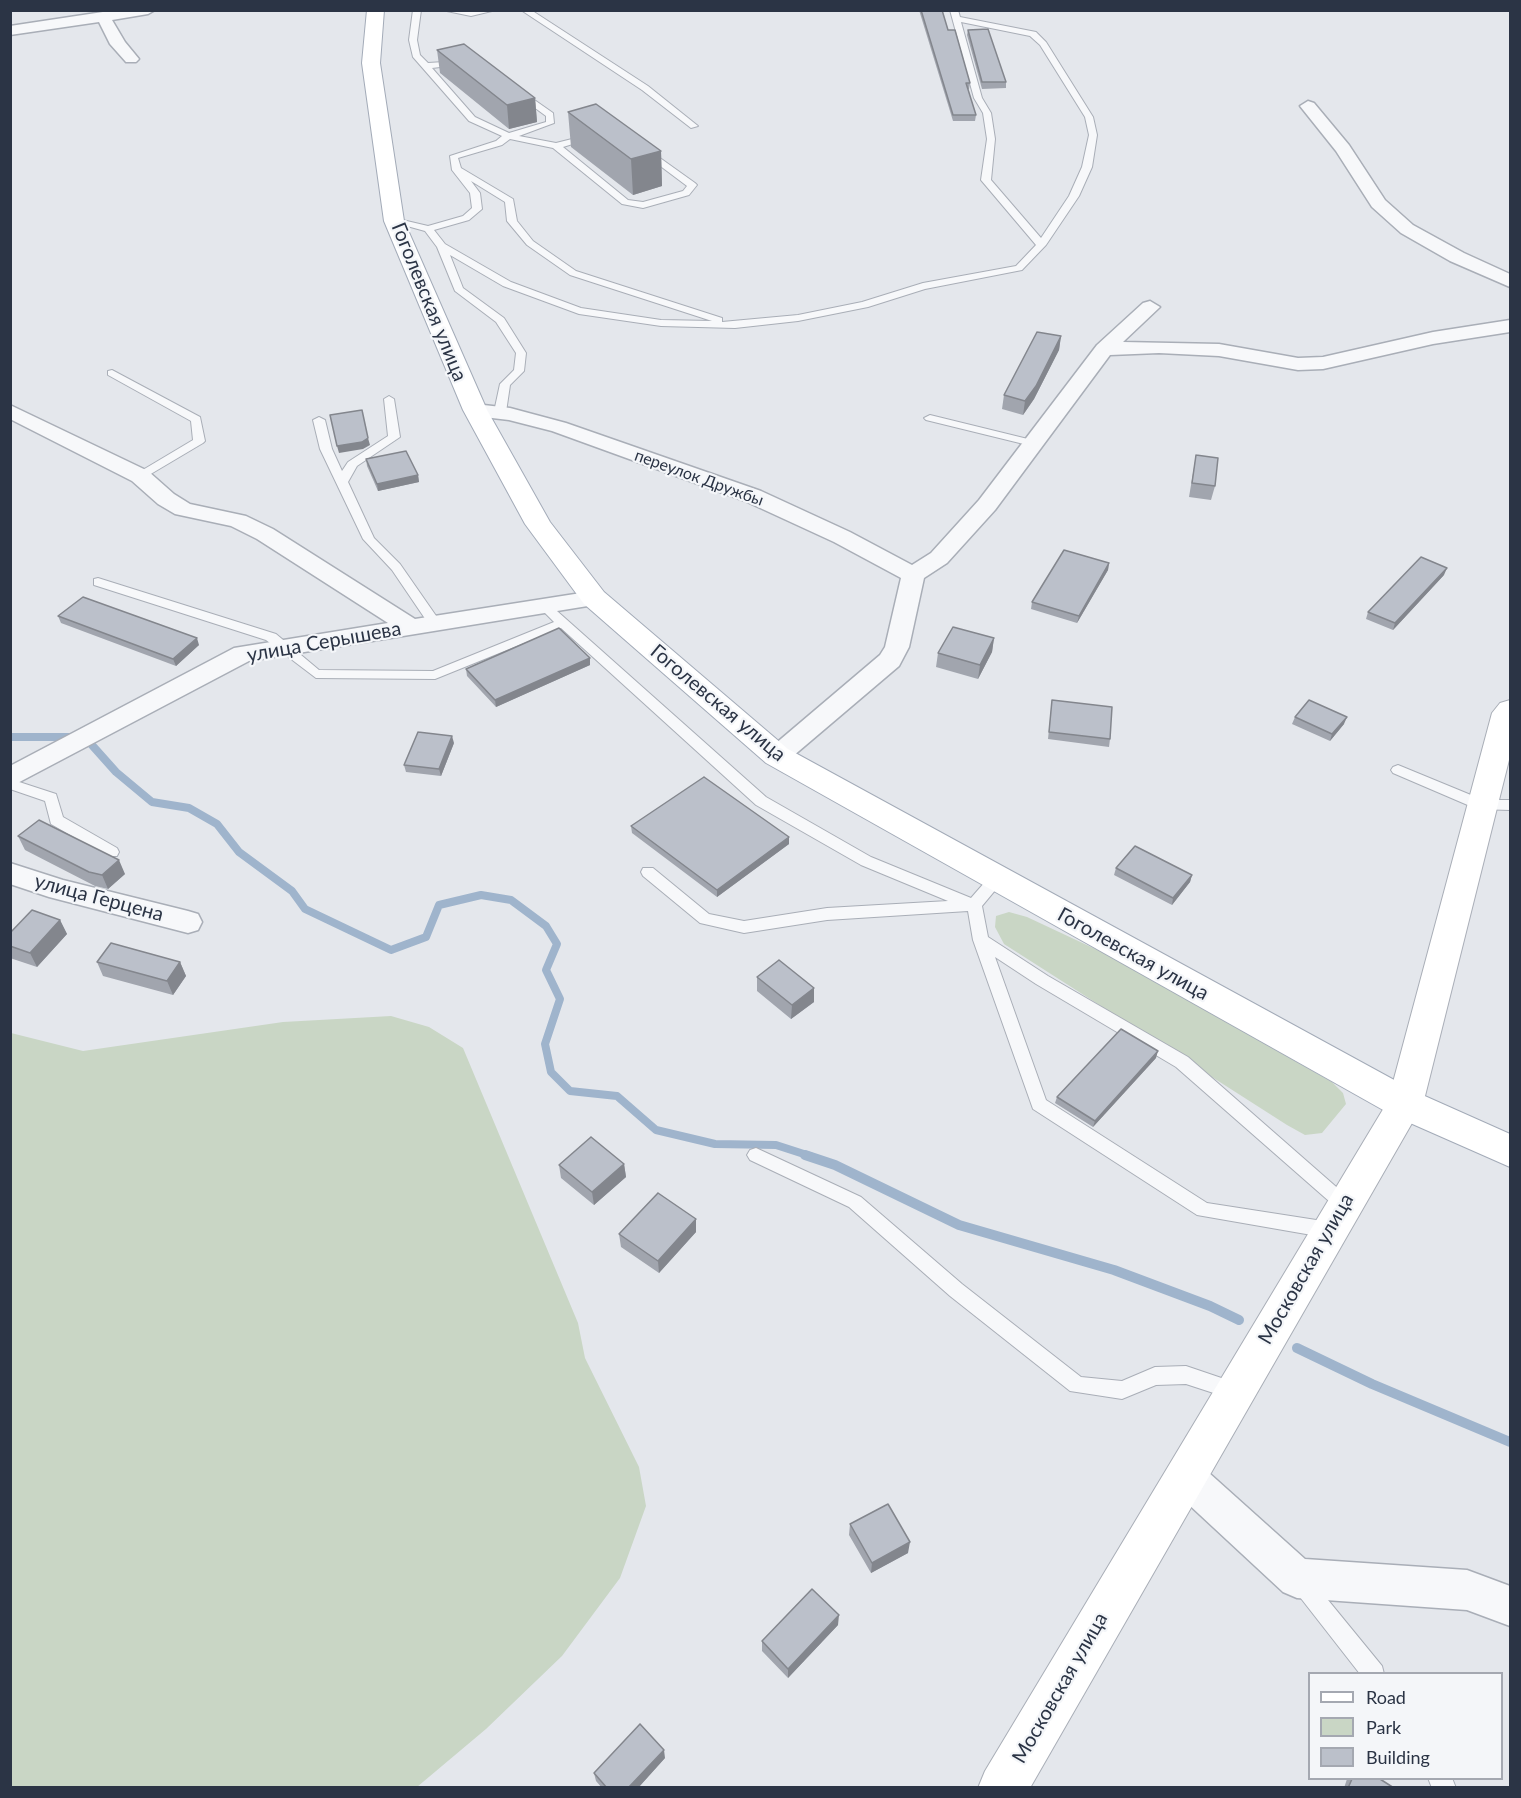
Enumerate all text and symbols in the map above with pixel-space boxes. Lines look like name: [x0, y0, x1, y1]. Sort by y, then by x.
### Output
street label: Гоголевская улица: [386, 219, 472, 385]
street label: переулок Дружбы: [632, 446, 766, 510]
street label: улица Серышева: [245, 617, 403, 667]
street label: Гоголевская улица: [646, 639, 790, 767]
street label: улица Герцена: [32, 869, 166, 927]
street label: Гоголевская улица: [1053, 903, 1213, 1005]
street label: Московская улица: [1253, 1189, 1359, 1349]
street label: Московская улица: [1007, 1608, 1113, 1768]
legend: [1308, 1672, 1503, 1780]
text: Road: [1366, 1686, 1406, 1708]
text: Park: [1366, 1716, 1401, 1738]
text: Building: [1366, 1746, 1430, 1768]

